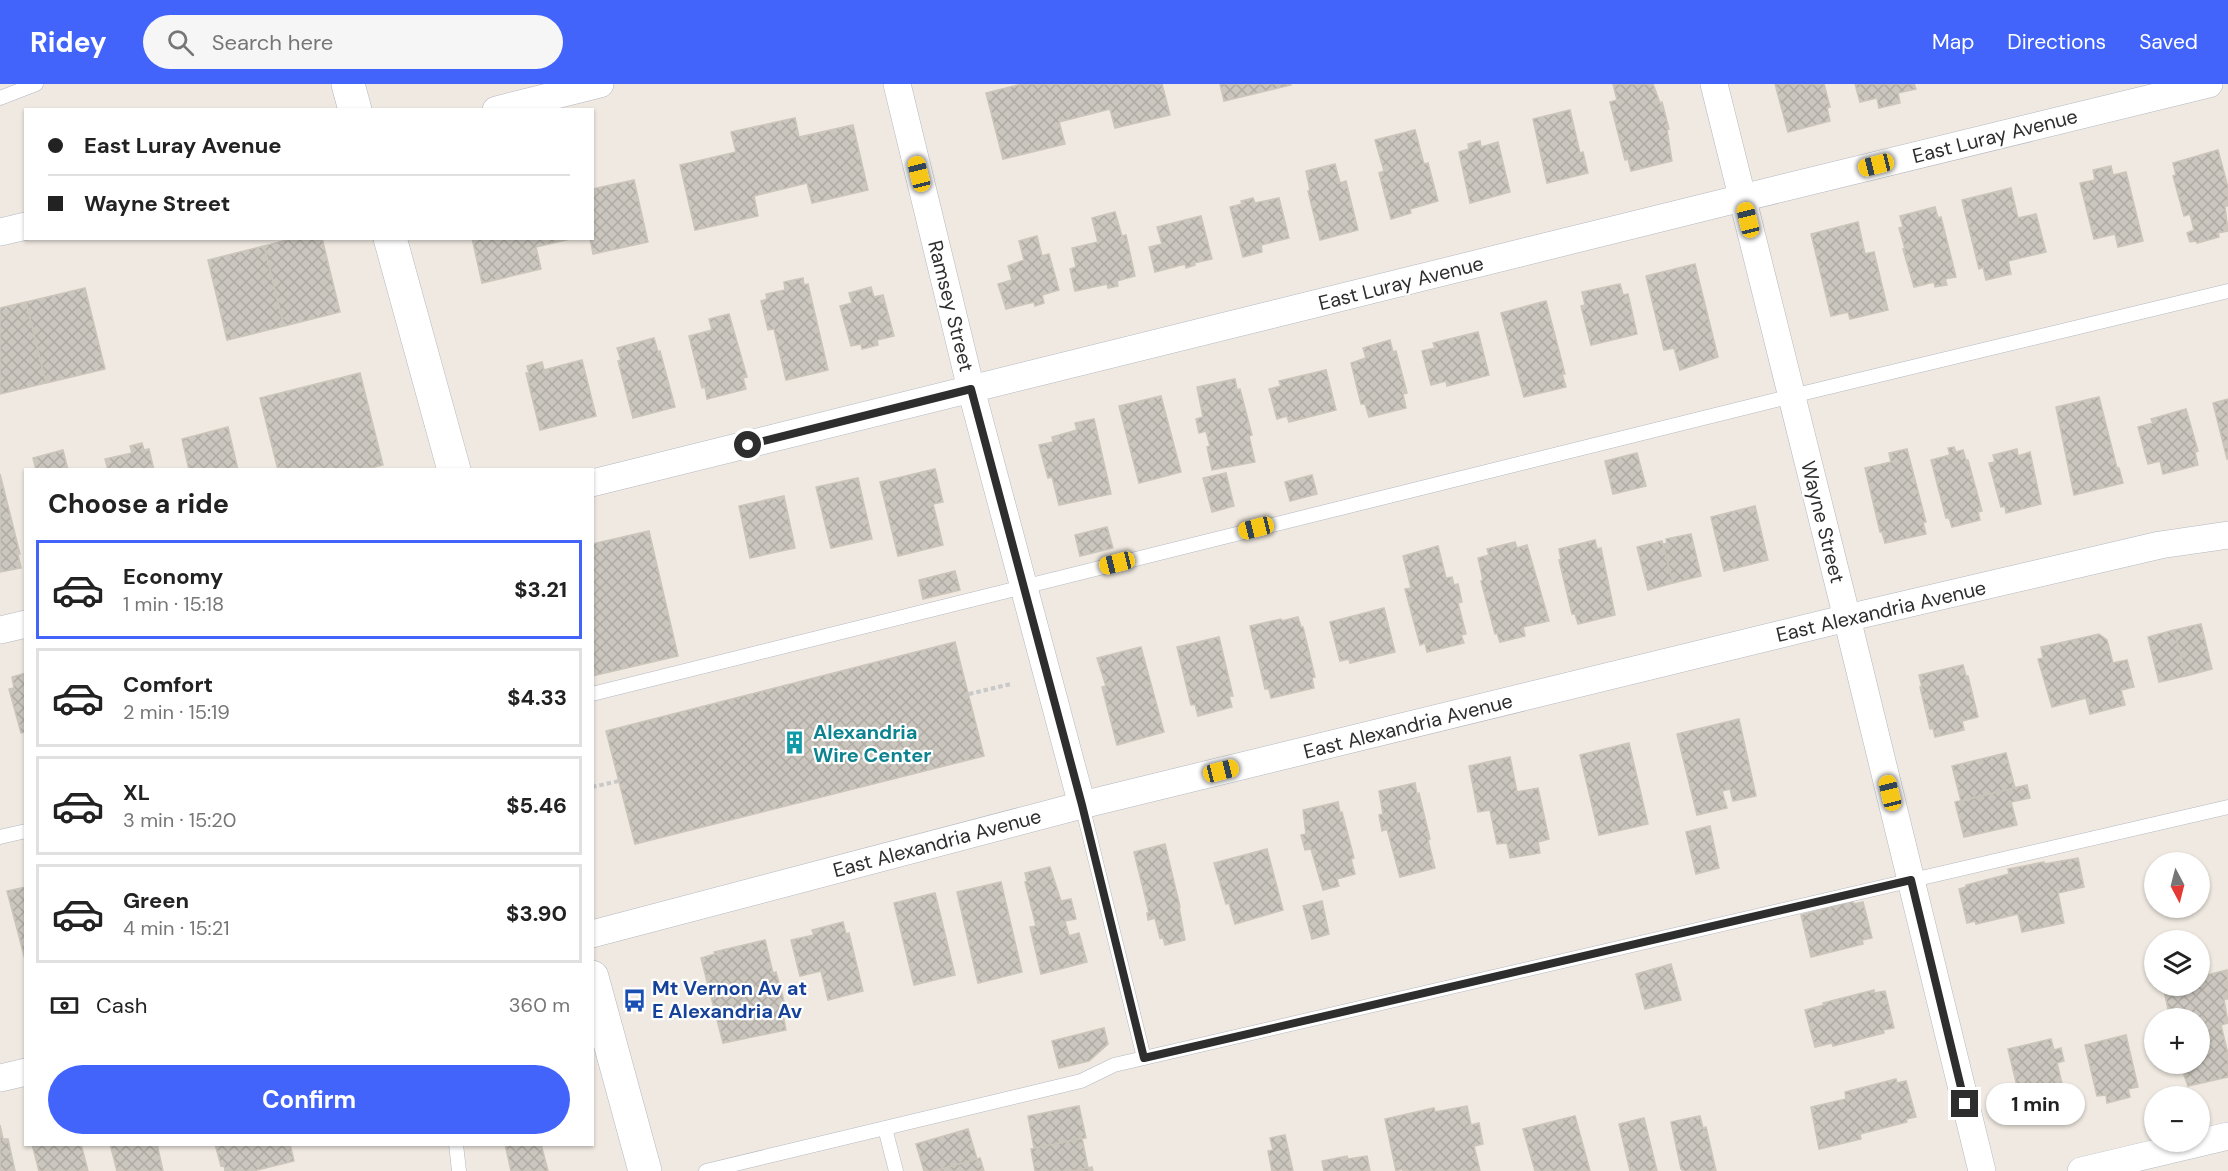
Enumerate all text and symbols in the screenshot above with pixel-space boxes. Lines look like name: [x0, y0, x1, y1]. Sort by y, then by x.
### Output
search box: [143, 15, 563, 69]
text: Ridey: [30, 24, 107, 61]
icon: search: [164, 26, 197, 59]
text: Search here: [212, 28, 333, 57]
text: Map: [1932, 28, 1974, 56]
text: Directions: [2007, 28, 2106, 56]
text: Saved: [2139, 28, 2198, 56]
street label: East Luray Avenue: [1910, 103, 2080, 169]
text: East Luray Avenue: [84, 131, 281, 160]
car: [1856, 152, 1896, 178]
car: [906, 154, 932, 194]
text: Wayne Street: [84, 189, 230, 218]
car: [1735, 200, 1761, 240]
street label: Ramsey Street: [922, 238, 980, 375]
street label: East Luray Avenue: [1316, 250, 1486, 316]
route start: [734, 431, 761, 458]
street label: Wayne Street: [1795, 458, 1851, 586]
text: Choose a ride: [48, 486, 229, 521]
car: [1236, 515, 1276, 541]
car: [1097, 550, 1137, 576]
text: Economy: [123, 562, 223, 591]
icon: car: [51, 563, 105, 617]
street label: East Alexandria Avenue: [1773, 574, 1989, 648]
text: $3.21: [514, 575, 567, 604]
text: 1 min · 15:18: [123, 591, 224, 617]
text: Comfort: [123, 670, 213, 699]
icon: car: [51, 671, 105, 725]
text: $4.33: [507, 683, 567, 712]
street label: East Alexandria Avenue: [1301, 687, 1515, 765]
text: 2 min · 15:19: [123, 699, 230, 725]
place label: Alexandria Wire Center: [813, 719, 931, 768]
building icon: Alexandria Wire Center: [782, 730, 808, 756]
car: [1201, 758, 1241, 784]
car: [1877, 773, 1903, 813]
text: XL: [123, 778, 150, 807]
icon: car: [51, 779, 105, 833]
text: $5.46: [506, 791, 567, 820]
street label: East Alexandria Avenue: [830, 803, 1044, 883]
text: 3 min · 15:20: [123, 807, 236, 833]
north arrow: [2144, 852, 2210, 918]
map controls: [2144, 852, 2210, 1152]
text: Green: [123, 886, 189, 915]
icon: car: [51, 887, 105, 941]
text: $3.90: [506, 899, 567, 928]
text: 4 min · 15:21: [123, 915, 229, 941]
button: layers: [2144, 930, 2210, 996]
place label: Mt Vernon Av at E Alexandria Av: [652, 975, 807, 1024]
bus stop icon: Mt Vernon Av at E Alexandria Av: [621, 987, 647, 1013]
icon: cash: [48, 989, 81, 1022]
text: Cash: [96, 991, 147, 1020]
text: 360 m: [509, 992, 570, 1018]
button: +: [2144, 1008, 2210, 1074]
button: Confirm: [48, 1065, 570, 1134]
callout: 1 min: [1986, 1083, 2085, 1125]
button: −: [2144, 1086, 2210, 1152]
route end: [1951, 1090, 1978, 1117]
text: 1 min: [2011, 1091, 2060, 1117]

